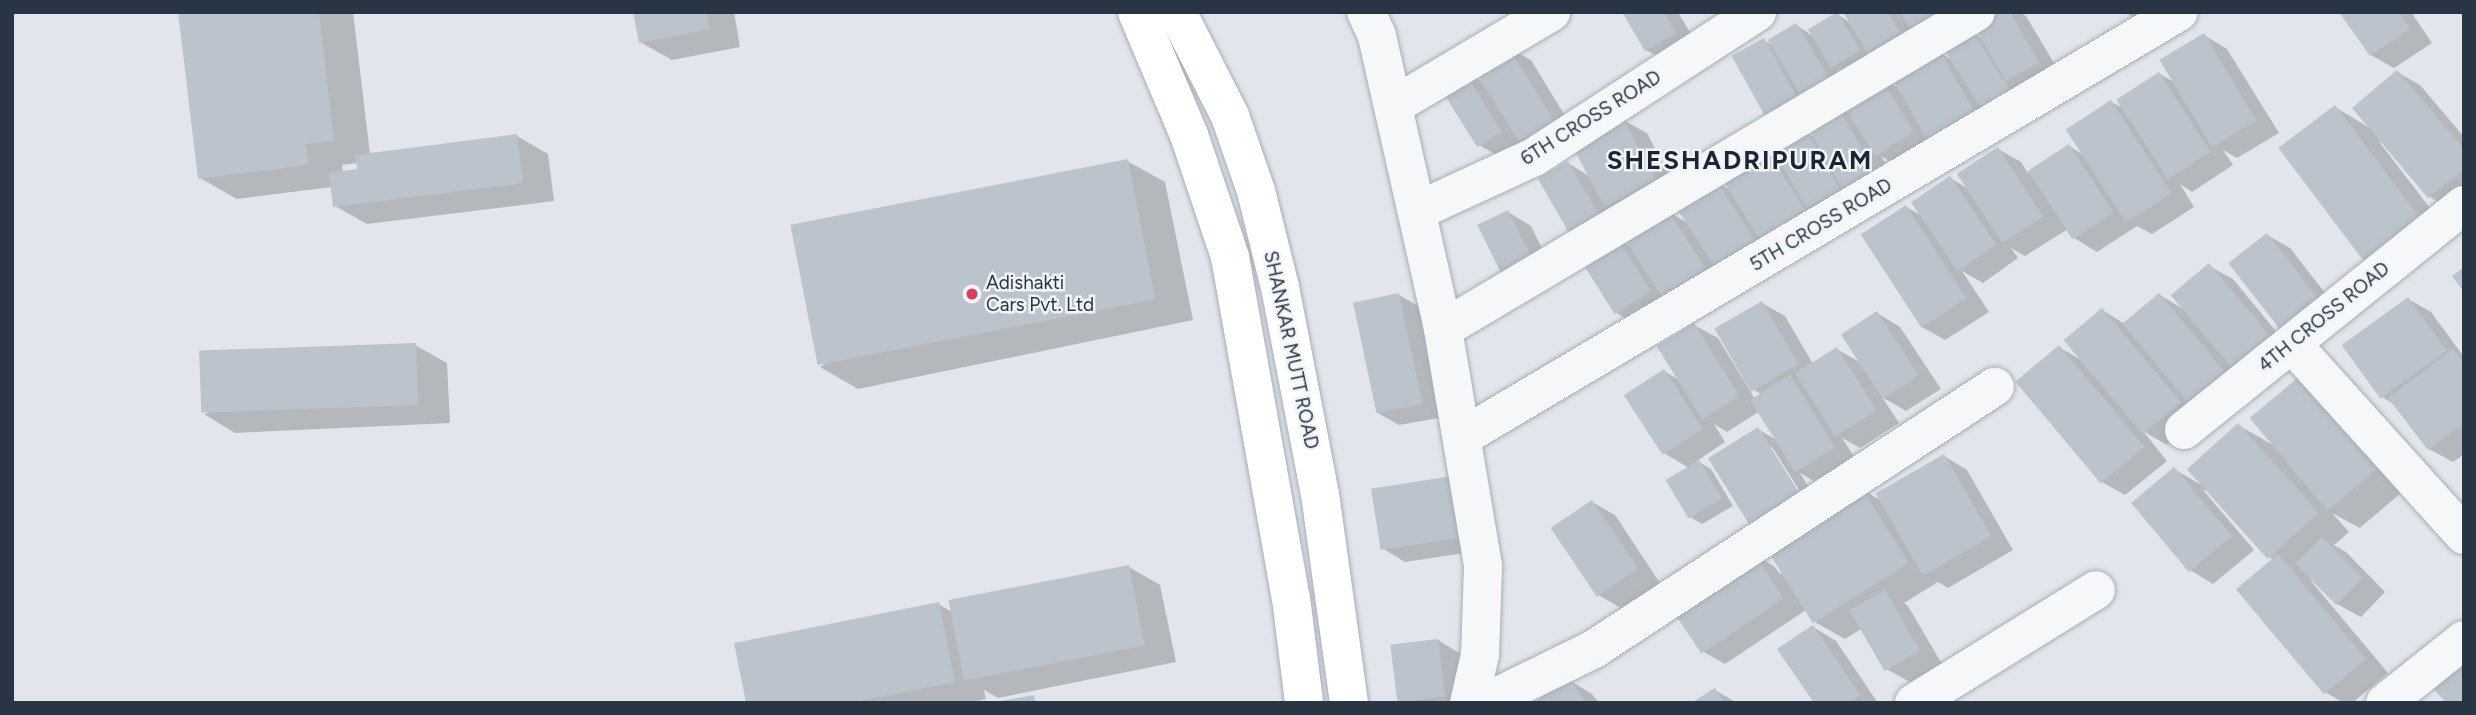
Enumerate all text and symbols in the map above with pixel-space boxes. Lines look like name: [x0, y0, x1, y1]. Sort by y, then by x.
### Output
street label: 6TH CROSS ROAD: [1517, 66, 1665, 170]
district label: SHESHADRIPURAM: [1608, 145, 1872, 177]
street label: 5TH CROSS ROAD: [1746, 174, 1896, 276]
street label: SHANKAR MUTT ROAD: [1259, 249, 1323, 451]
street label: 4TH CROSS ROAD: [2254, 257, 2394, 377]
place label: Adishakti Cars Pvt. Ltd: [986, 272, 1094, 316]
marker: Adishakti Cars Pvt. Ltd: [964, 286, 980, 302]

